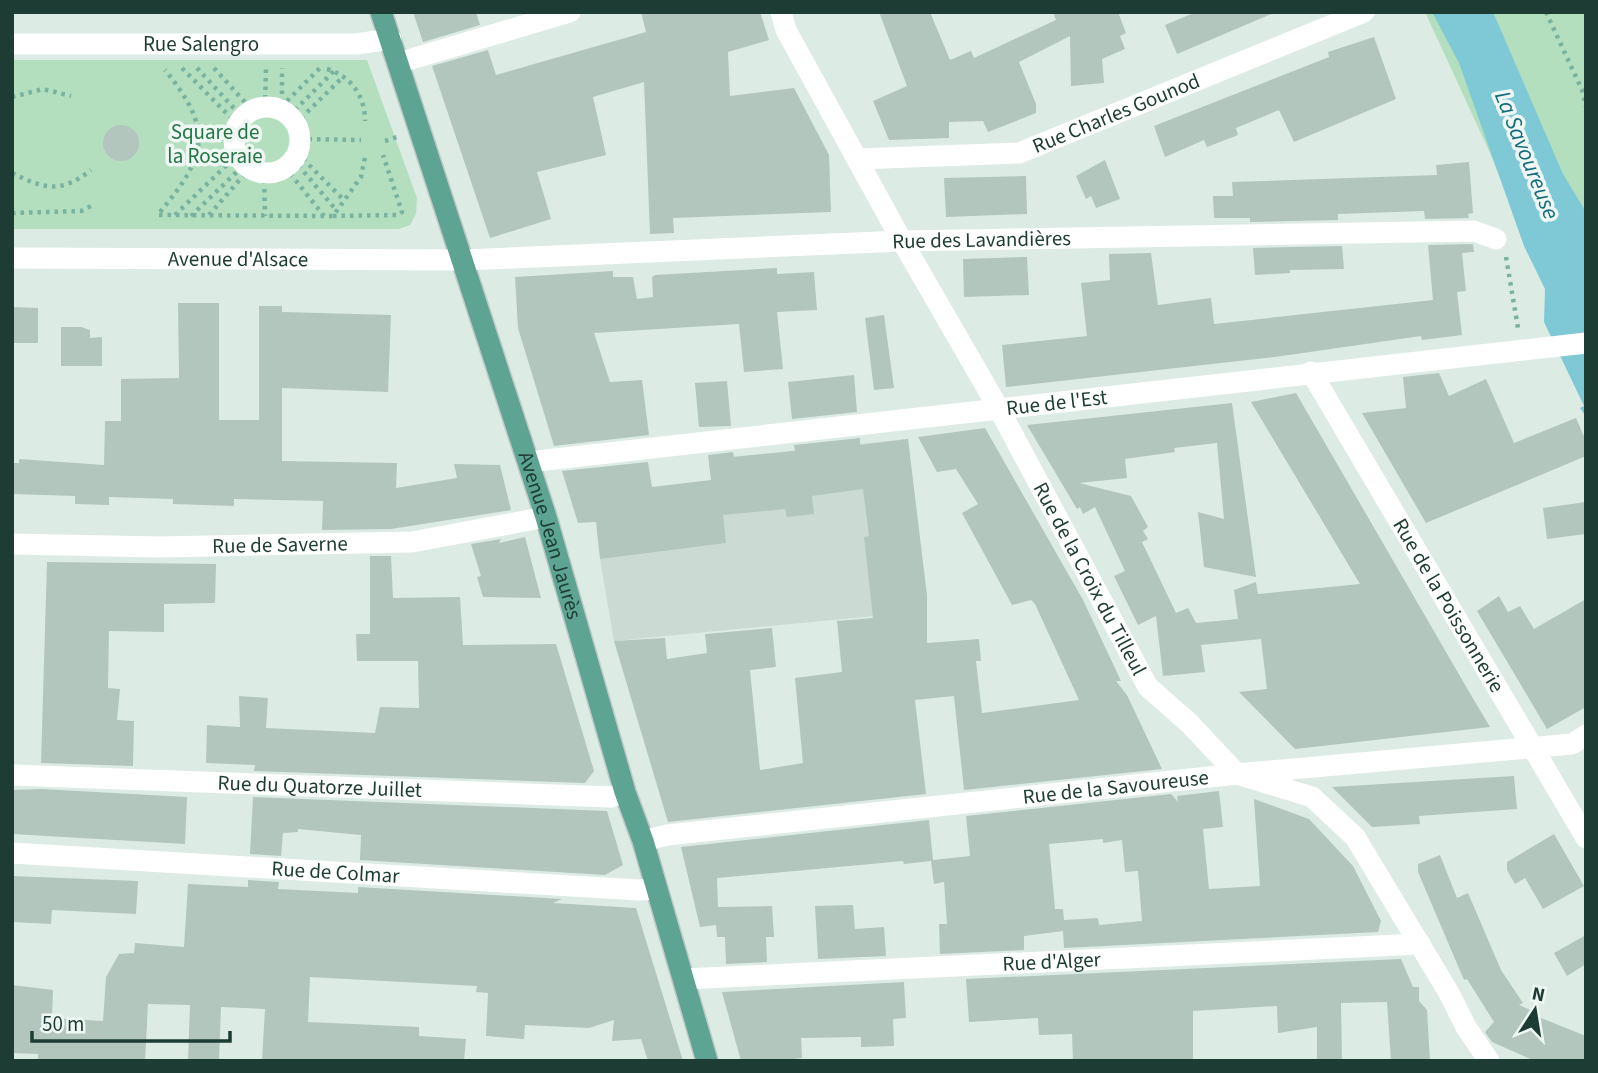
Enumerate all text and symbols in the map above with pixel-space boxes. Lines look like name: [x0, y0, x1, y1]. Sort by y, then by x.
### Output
street label: Rue Salengro: [143, 29, 259, 59]
street label: Rue Charles Gounod: [1028, 66, 1204, 161]
water label: La Savoureuse: [1486, 86, 1568, 224]
park label: Square de la Roseraie: [167, 117, 263, 171]
street label: Rue des Lavandières: [891, 223, 1071, 256]
street label: Avenue d'Alsace: [168, 244, 308, 274]
street label: Rue de l'Est: [1005, 382, 1109, 423]
street label: Avenue Jean Jaurès: [511, 448, 590, 623]
street label: Rue de la Croix du Tilleul: [1026, 477, 1154, 681]
street label: Rue de la Poissonnerie: [1386, 513, 1512, 698]
street label: Rue de Saverne: [212, 528, 348, 561]
street label: Rue de la Savoureuse: [1021, 762, 1210, 812]
street label: Rue du Quatorze Juillet: [217, 768, 423, 805]
street label: Rue de Colmar: [270, 853, 401, 891]
street label: Rue d'Alger: [1002, 944, 1102, 979]
north arrow: [1500, 975, 1570, 1045]
text: N: [1529, 980, 1547, 1009]
scale bar: [32, 1000, 229, 1044]
text: 50 m: [42, 1009, 84, 1039]

